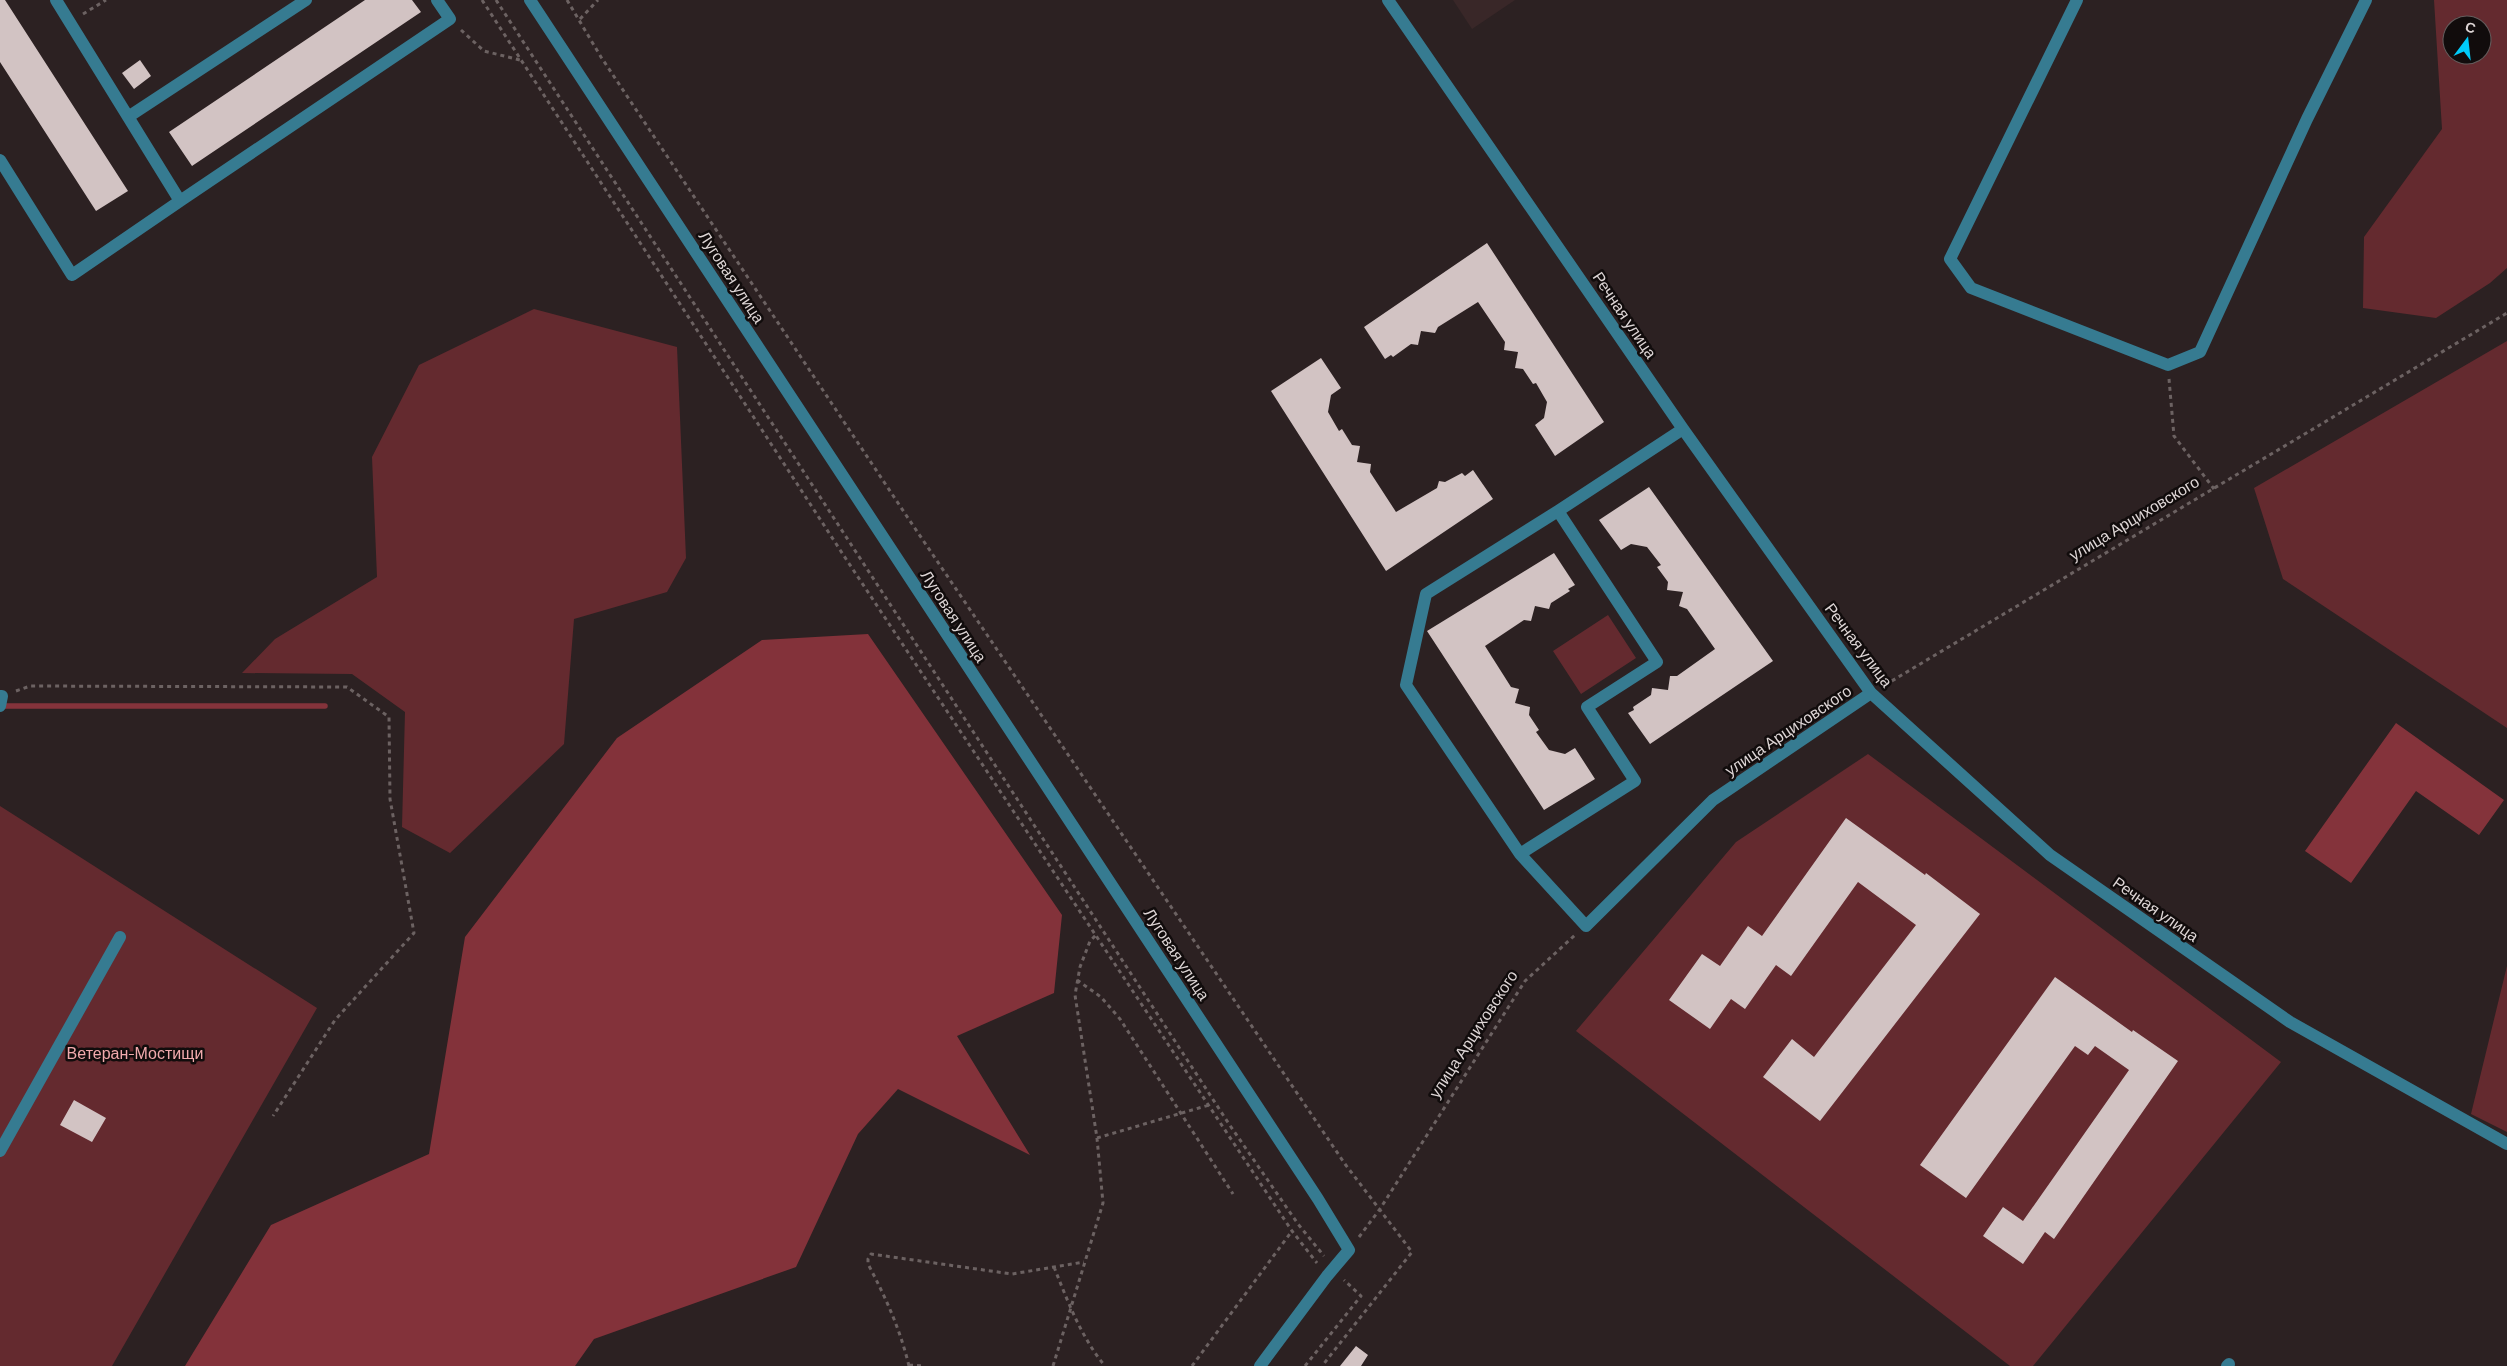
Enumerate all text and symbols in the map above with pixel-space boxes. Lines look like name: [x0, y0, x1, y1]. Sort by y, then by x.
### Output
north arrow: [2442, 15, 2492, 65]
text: С: [2463, 17, 2478, 36]
street label: Луговая улица: [696, 227, 769, 326]
street label: Речная улица: [1590, 268, 1661, 362]
street label: улица Арциховского: [2065, 471, 2202, 564]
street label: Луговая улица: [918, 566, 991, 665]
street label: Речная улица: [1822, 599, 1897, 691]
street label: улица Арциховского: [1721, 680, 1855, 779]
street label: Речная улица: [2110, 872, 2203, 945]
street label: Луговая улица: [1141, 904, 1214, 1003]
street label: улица Арциховского: [1424, 966, 1521, 1101]
park label: Ветеран-Мостищи: [67, 1043, 203, 1062]

